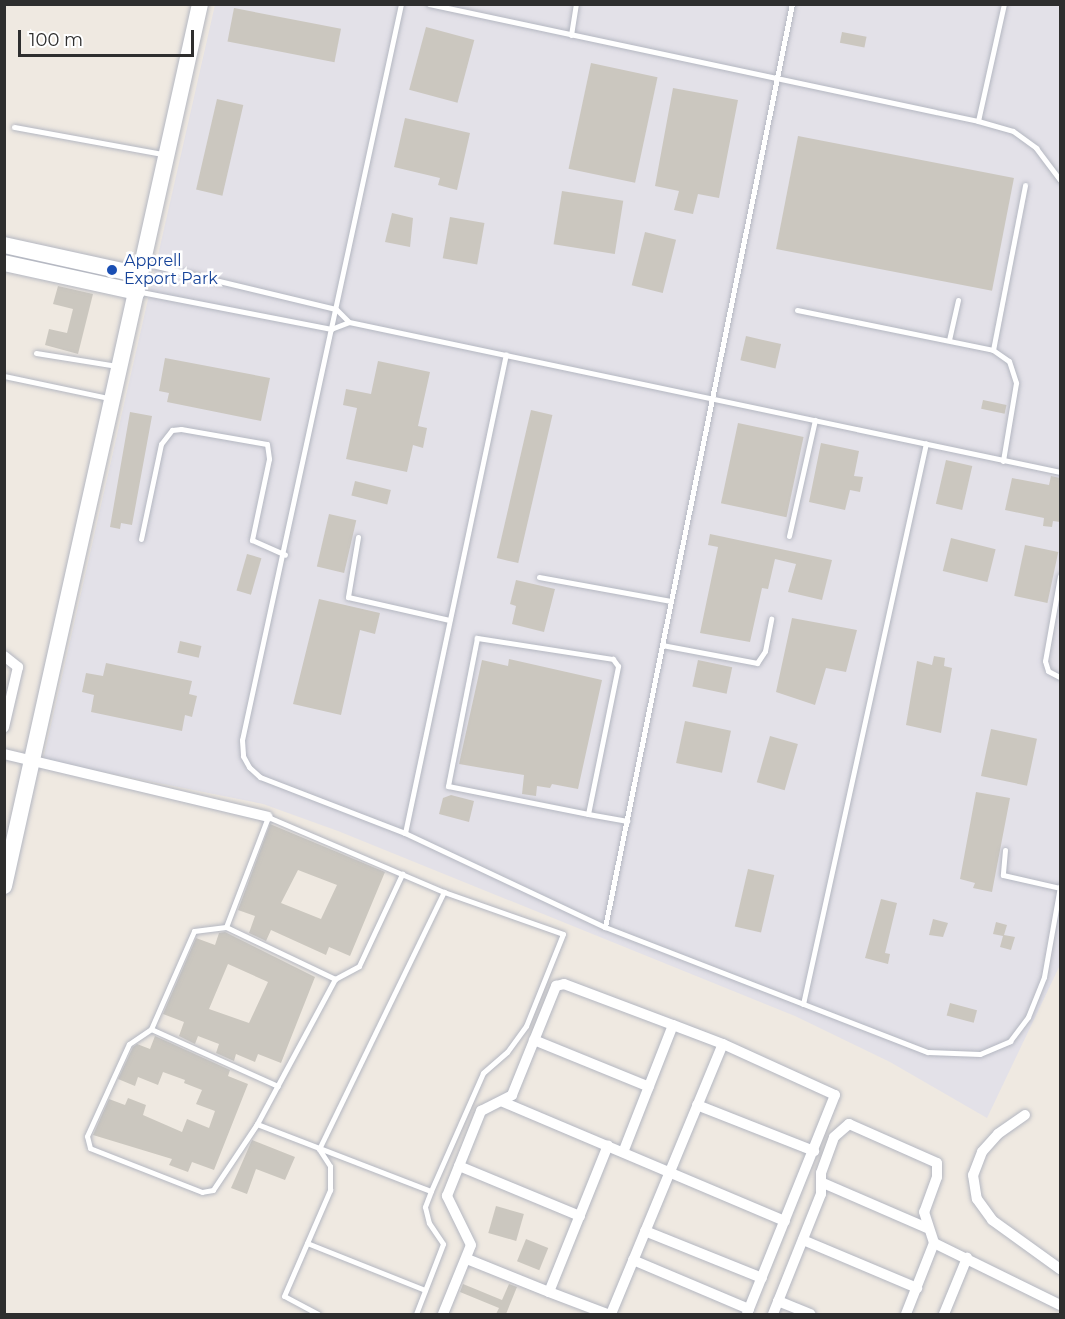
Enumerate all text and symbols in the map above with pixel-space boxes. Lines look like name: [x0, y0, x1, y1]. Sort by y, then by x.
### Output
scale bar: [21, 18, 196, 56]
text: 100 m: [29, 29, 83, 51]
place label: Apprell Export Park: [124, 251, 218, 289]
marker: Apprell Export Park: [105, 263, 119, 277]

